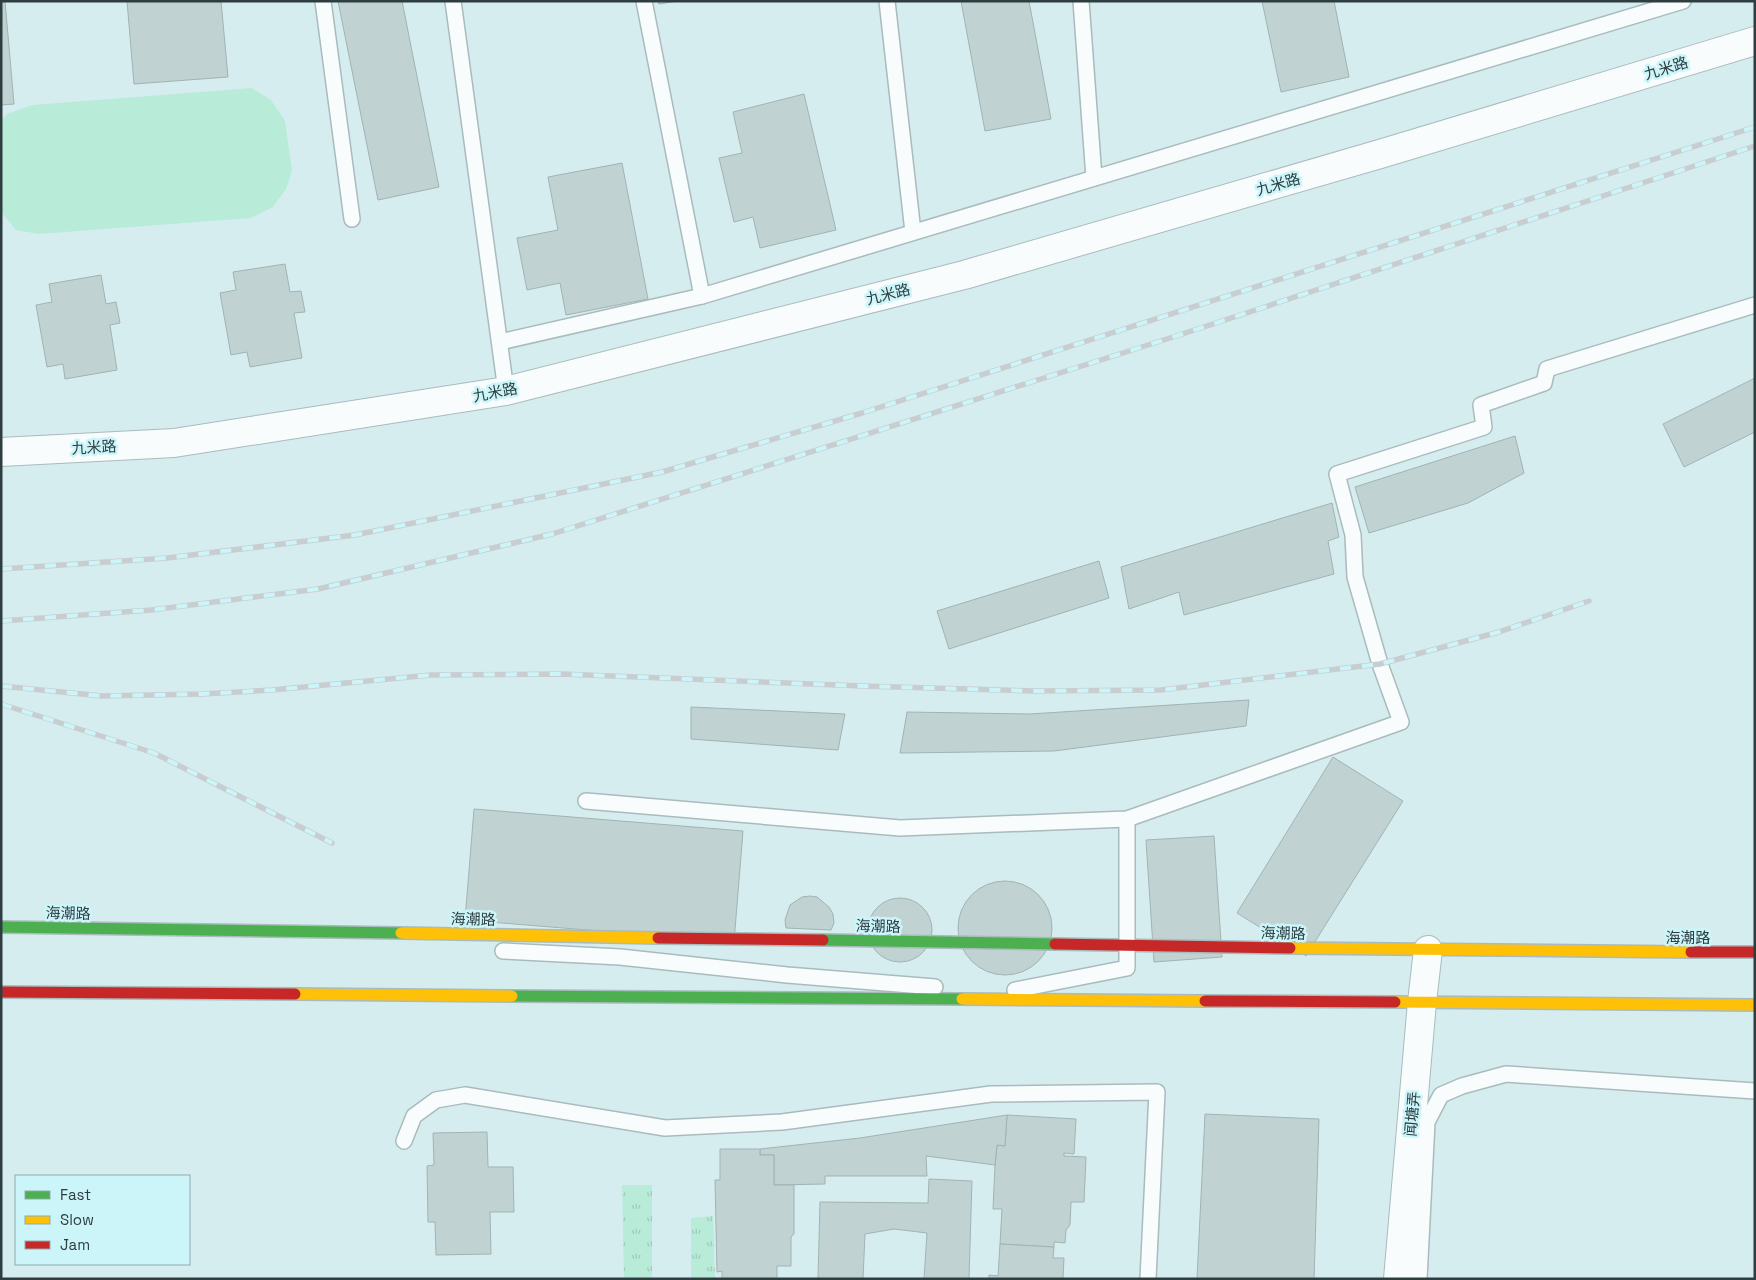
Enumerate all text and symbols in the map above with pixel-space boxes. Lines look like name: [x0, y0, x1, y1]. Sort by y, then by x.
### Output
street label: 九米路: [1642, 52, 1690, 84]
street label: 九米路: [1254, 169, 1302, 199]
street label: 九米路: [864, 279, 912, 309]
street label: 九米路: [471, 378, 519, 406]
street label: 九米路: [71, 436, 117, 458]
street label: 海潮路: [45, 903, 91, 923]
street label: 海潮路: [450, 909, 496, 929]
street label: 海潮路: [855, 916, 901, 936]
street label: 海潮路: [1260, 923, 1306, 943]
street label: 海潮路: [1665, 928, 1711, 947]
street label: 闻塘弄: [1401, 1091, 1423, 1137]
legend: [15, 1175, 190, 1265]
text: Fast: [60, 1185, 91, 1204]
text: Slow: [60, 1210, 94, 1229]
text: Jam: [60, 1235, 90, 1254]

